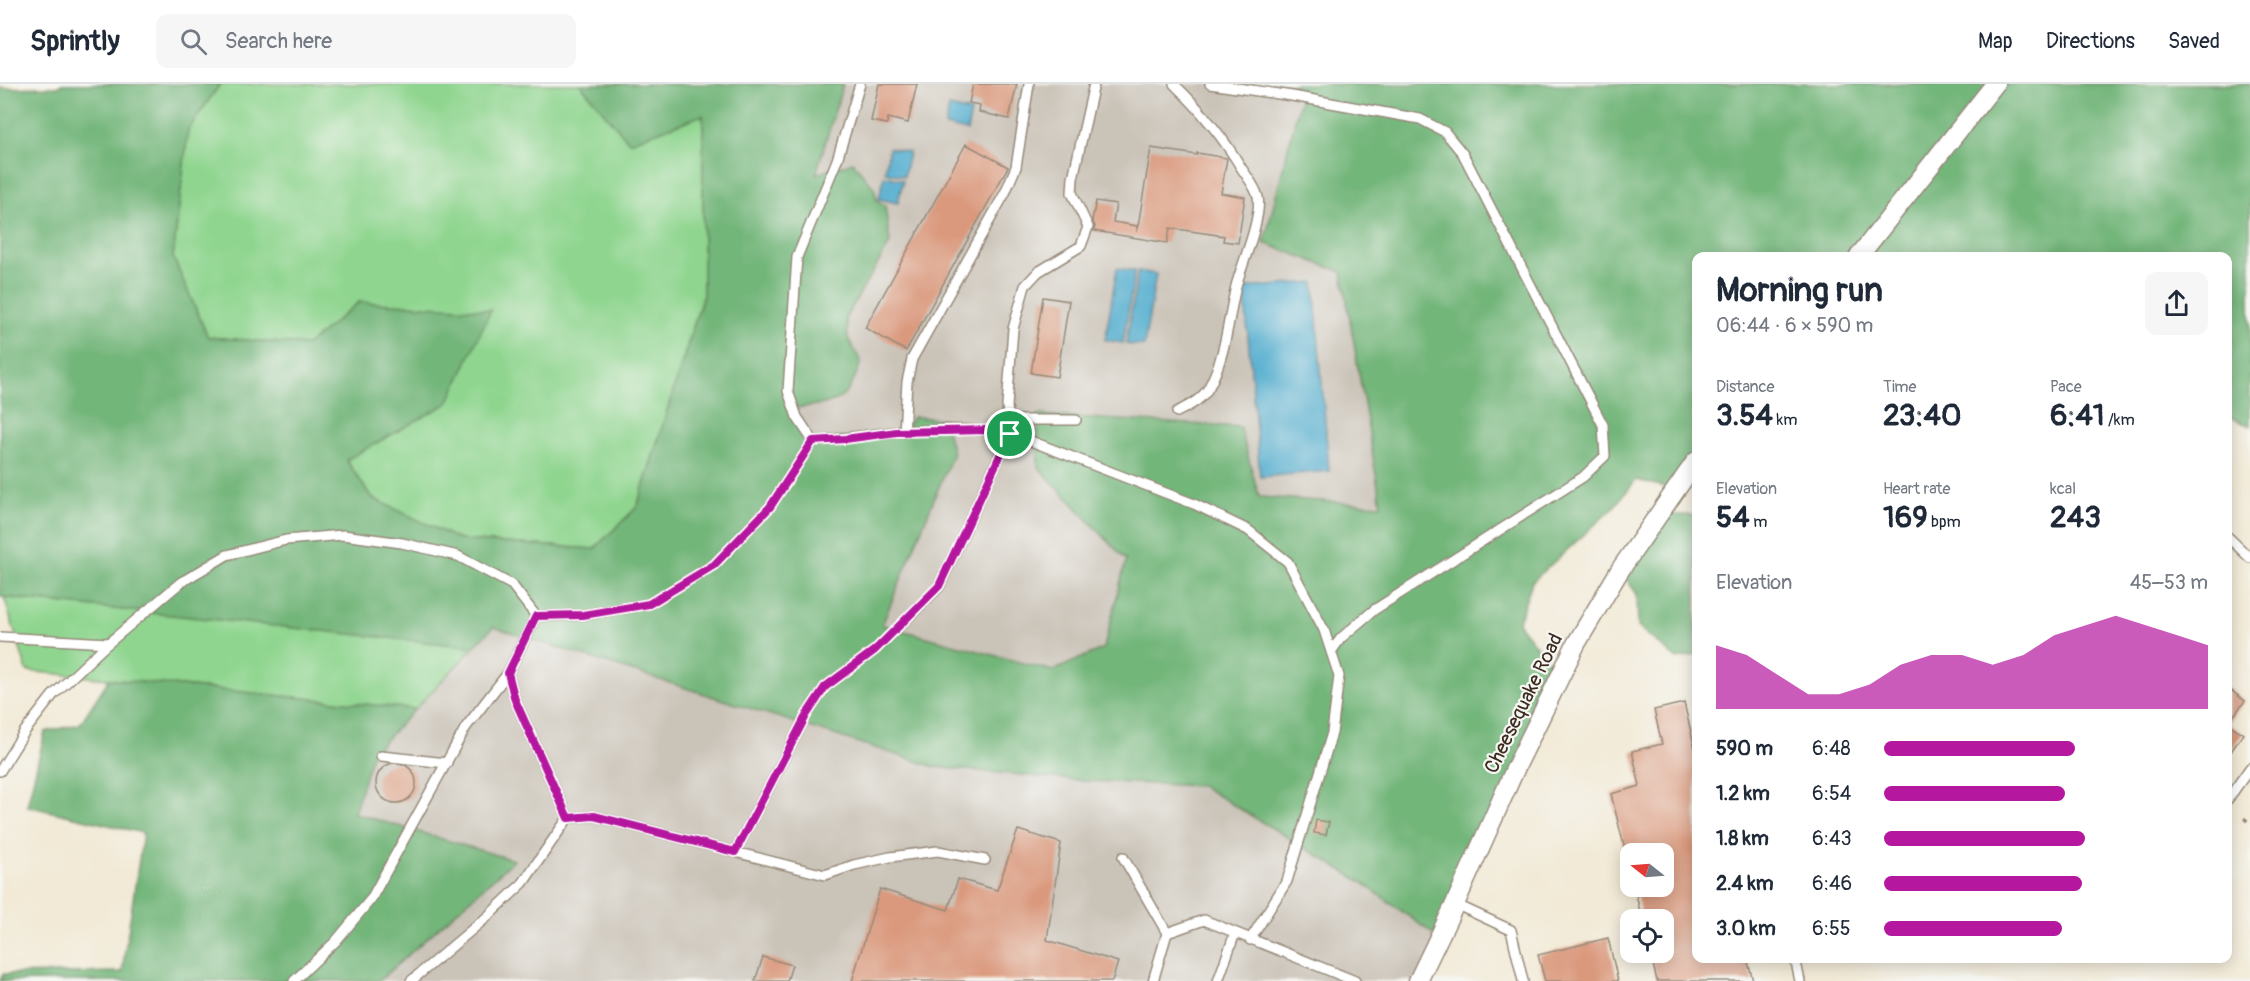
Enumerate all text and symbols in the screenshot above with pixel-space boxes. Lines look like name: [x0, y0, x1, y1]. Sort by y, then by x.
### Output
search box: [156, 14, 576, 68]
text: Sprintly: [30, 24, 120, 59]
icon: search: [177, 25, 210, 58]
text: Search here: [225, 27, 332, 55]
text: Map: [1978, 28, 2013, 55]
text: Directions: [2046, 28, 2135, 55]
text: Saved: [2168, 28, 2220, 55]
text: Morning run: [1716, 270, 1883, 311]
button: share: [2145, 272, 2208, 335]
text: 06:44 · 6 × 590 m: [1716, 313, 1873, 338]
text: Distance: [1716, 377, 1775, 397]
text: Time: [1883, 377, 1916, 397]
text: Pace: [2050, 377, 2082, 397]
text: 3.54: [1716, 397, 1773, 434]
text: 23:40: [1883, 397, 1962, 434]
text: 6:41: [2050, 397, 2105, 434]
pin: [984, 408, 1035, 459]
text: km: [1773, 410, 1797, 430]
text: /km: [2105, 410, 2135, 430]
icon: arrive: [993, 417, 1026, 450]
text: Elevation: [1716, 479, 1777, 499]
text: Heart rate: [1883, 479, 1950, 499]
text: kcal: [2050, 479, 2076, 499]
text: 54: [1716, 499, 1750, 536]
text: 169: [1883, 499, 1928, 536]
text: 243: [2050, 499, 2101, 536]
text: m: [1750, 512, 1767, 532]
text: bpm: [1928, 512, 1961, 532]
text: Elevation: [1716, 570, 1792, 595]
text: 45–53 m: [2130, 570, 2208, 595]
street label: Cheesequake Road: [1479, 629, 1568, 777]
text: 590 m: [1716, 736, 1773, 761]
text: 6:48: [1812, 736, 1851, 761]
text: 1.2 km: [1716, 781, 1770, 806]
text: 6:54: [1812, 781, 1851, 806]
text: 1.8 km: [1716, 826, 1769, 851]
text: 6:43: [1812, 826, 1852, 851]
north arrow: [1620, 843, 1674, 897]
map controls: [1620, 843, 1674, 963]
text: 2.4 km: [1716, 871, 1774, 896]
text: 6:46: [1812, 871, 1852, 896]
button: locate: [1620, 909, 1674, 963]
text: 3.0 km: [1716, 916, 1776, 941]
text: 6:55: [1812, 916, 1851, 941]

